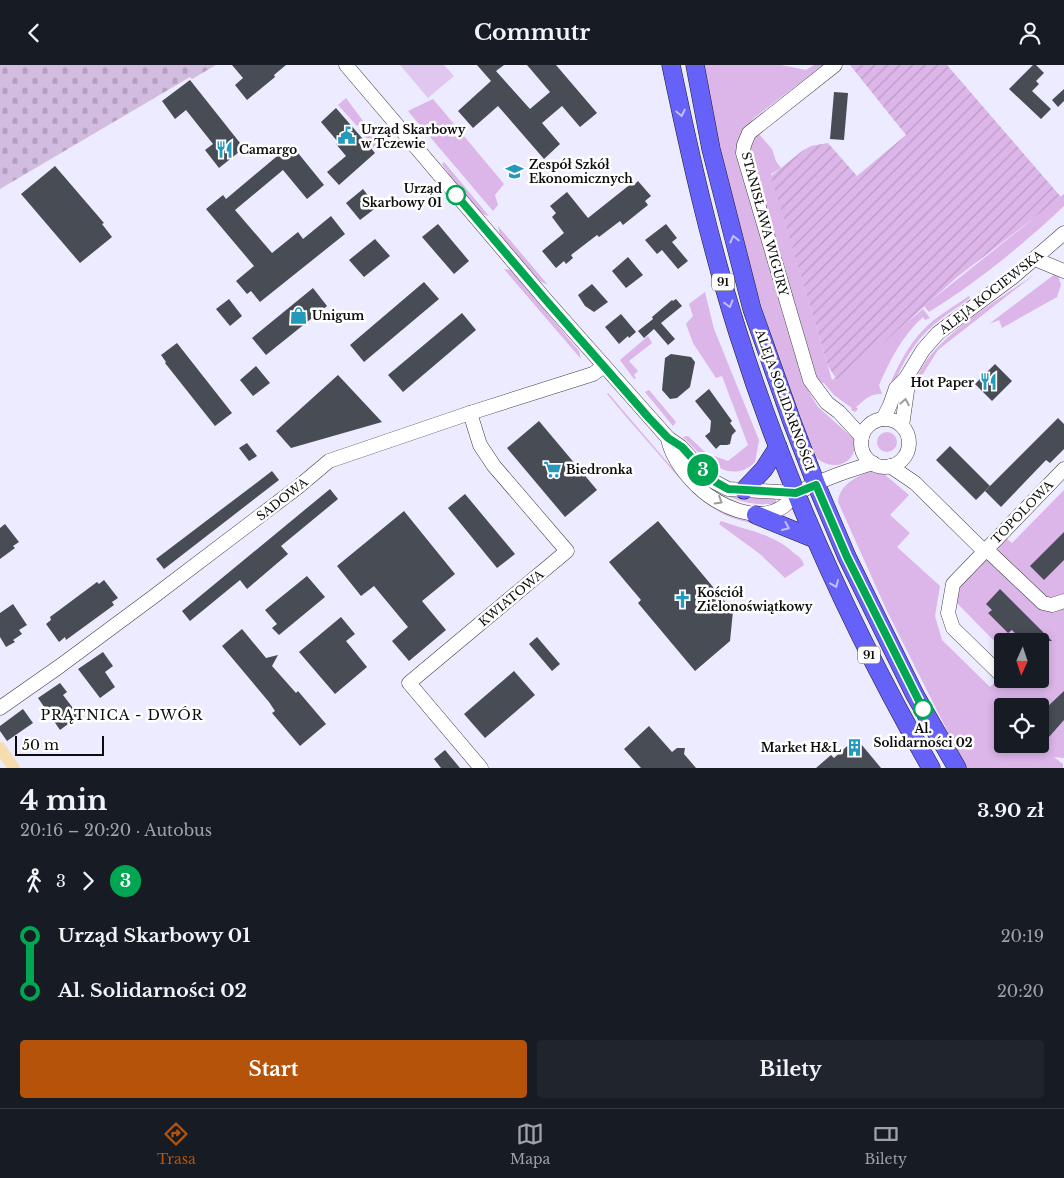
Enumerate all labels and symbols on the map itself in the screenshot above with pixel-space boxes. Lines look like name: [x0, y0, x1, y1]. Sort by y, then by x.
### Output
one-way arrow: [675, 108, 686, 117]
place label: Urząd Skarbowy w Tczewie: [361, 122, 466, 151]
public building icon: Urząd Skarbowy w Tczewie: [337, 126, 357, 146]
restaurant icon: Camargo: [215, 139, 235, 159]
place label: Camargo: [239, 142, 297, 157]
street label: STANISŁAWA WIGURY: [738, 150, 792, 298]
place label: Zespół Szkół Ekonomicznych: [529, 157, 633, 186]
school or university icon: Zespół Szkół Ekonomicznych: [505, 161, 525, 181]
place label: Urząd Skarbowy 01: [362, 181, 443, 210]
marker: Urząd Skarbowy 01: [446, 185, 466, 205]
one-way arrow: [729, 235, 740, 244]
street label: ALEJA KOCIEWSKA: [935, 246, 1046, 338]
road number: 91: [712, 273, 734, 291]
one-way arrow: [724, 300, 734, 308]
shop icon: Unigum: [288, 305, 308, 325]
place label: Unigum: [312, 308, 365, 323]
street label: ALEJA SOLIDARNOŚCI: [752, 326, 819, 473]
restaurant icon: Hot Paper: [978, 372, 998, 392]
place label: Hot Paper: [911, 375, 974, 390]
one-way arrow: [899, 398, 909, 406]
line badge: 3: [687, 454, 719, 486]
supermarket icon: Biedronka: [542, 459, 562, 479]
place label: Biedronka: [566, 462, 633, 477]
street label: SADOWA: [253, 474, 311, 524]
street label: TOPOLOWA: [988, 477, 1056, 547]
one-way arrow: [713, 494, 722, 504]
one-way arrow: [781, 521, 790, 531]
street label: KWIATOWA: [476, 566, 547, 629]
one-way arrow: [829, 579, 840, 588]
place label: Kościół Zielonoświątkowy: [697, 585, 813, 614]
church icon: Kościół Zielonoświątkowy: [673, 589, 693, 609]
north arrow: [994, 633, 1049, 687]
road number: 91: [858, 647, 880, 663]
marker: Al. Solidarności 02: [913, 699, 933, 719]
district label: PRĄTNICA - DWÓR: [40, 706, 204, 724]
place label: Al. Solidarności 02: [873, 721, 973, 750]
scale bar: [15, 733, 104, 756]
building icon: Market H&L: [845, 737, 865, 757]
place label: Market H&L: [761, 740, 841, 755]

